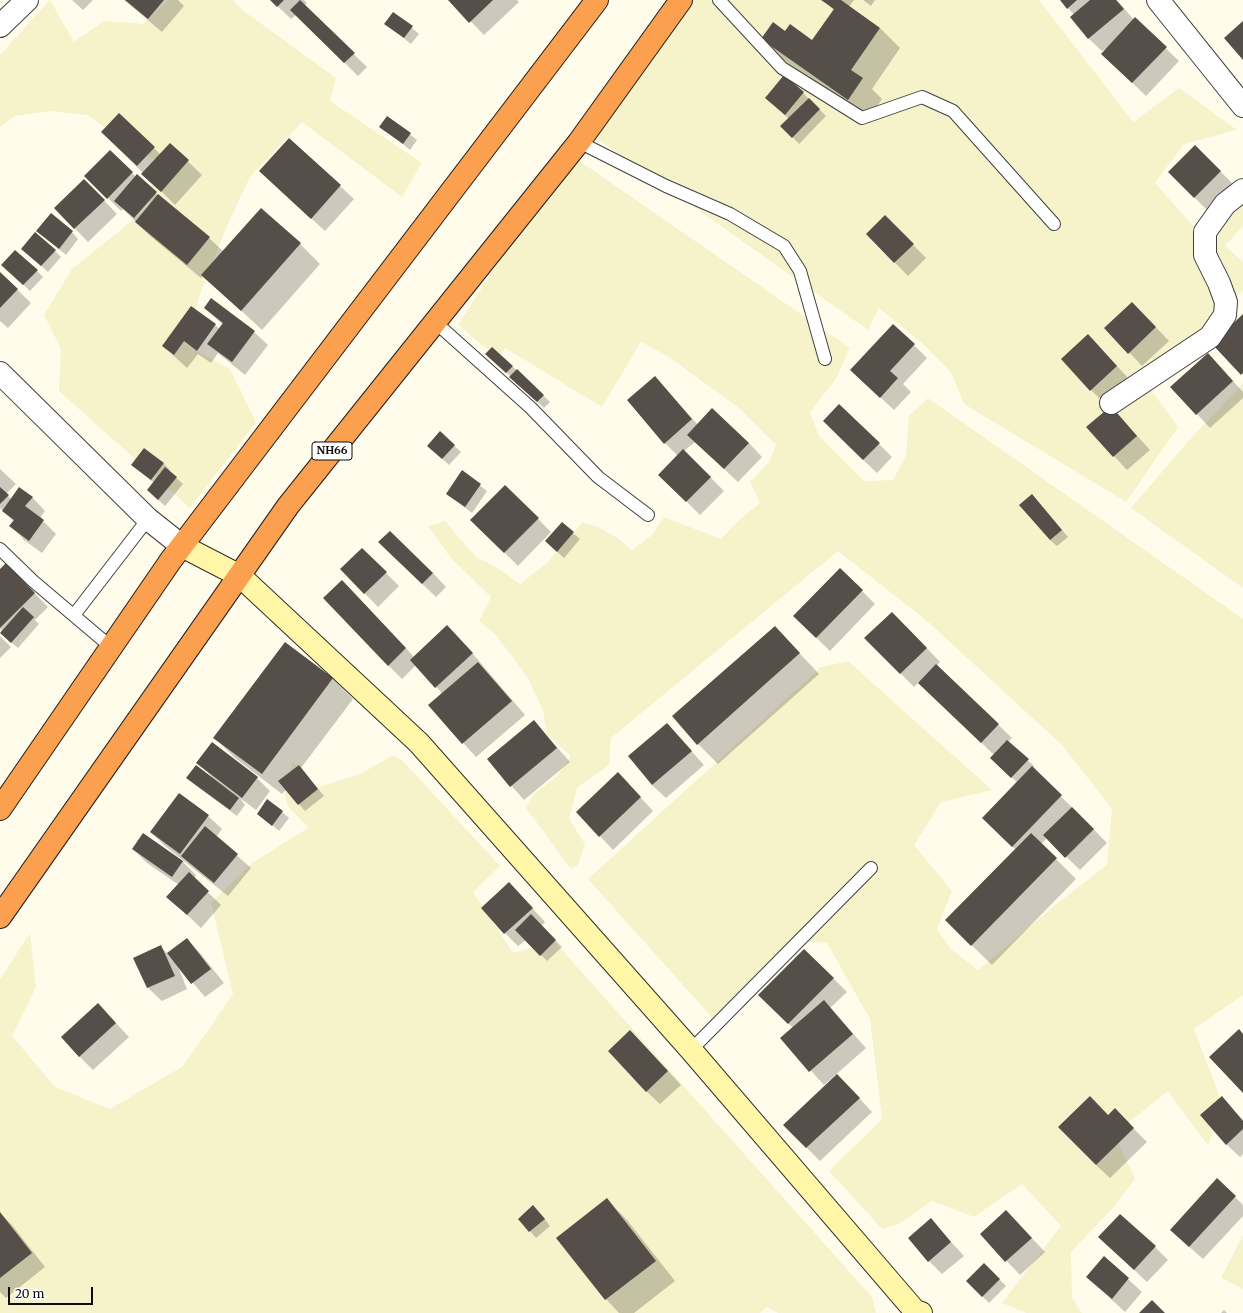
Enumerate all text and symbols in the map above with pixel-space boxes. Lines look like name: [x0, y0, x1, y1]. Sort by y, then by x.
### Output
road number: NH66: [312, 442, 352, 460]
scale bar: [10, 1279, 95, 1305]
text: 20 m: [15, 1286, 44, 1301]

